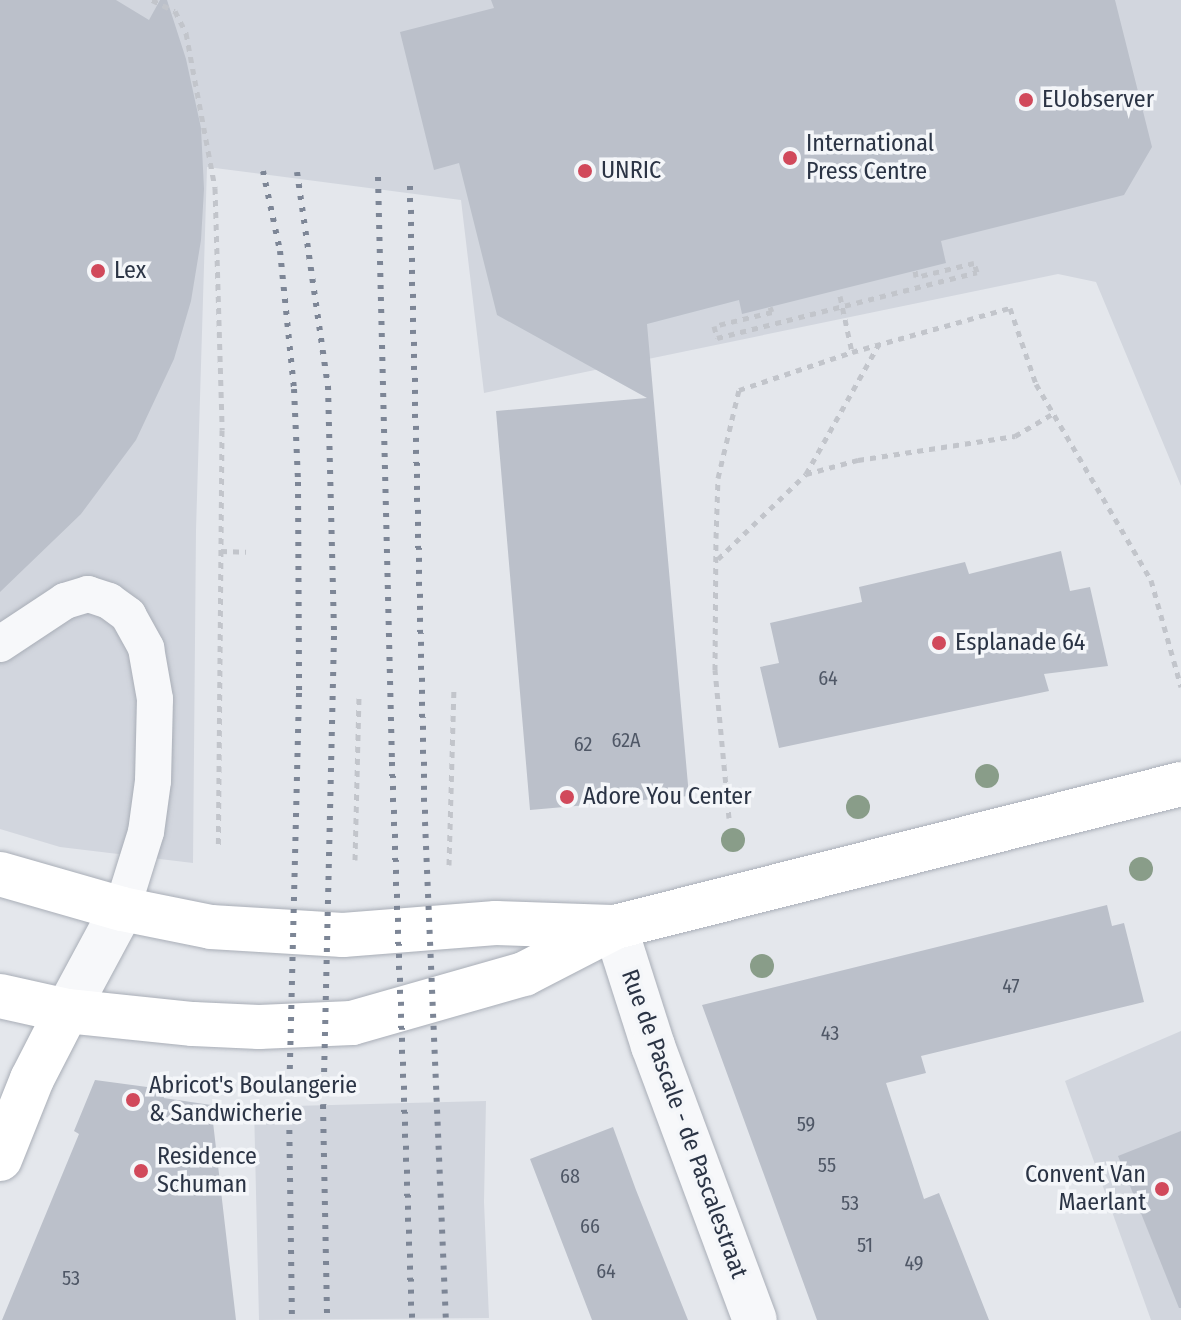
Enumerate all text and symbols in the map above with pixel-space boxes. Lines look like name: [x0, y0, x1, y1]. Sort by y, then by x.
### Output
place label: EUobserver: [1042, 86, 1154, 114]
marker: EUobserver: [1017, 91, 1035, 109]
place label: International Press Centre: [806, 130, 934, 186]
marker: International Press Centre: [781, 149, 799, 167]
place label: UNRIC: [601, 157, 661, 185]
marker: UNRIC: [576, 162, 594, 180]
place label: Lex: [114, 257, 146, 285]
marker: Lex: [89, 262, 107, 280]
place label: Esplanade 64: [955, 629, 1085, 657]
marker: Esplanade 64: [930, 634, 948, 652]
house number: 64: [818, 666, 838, 690]
house number: 62A: [611, 728, 641, 752]
house number: 62: [574, 732, 592, 756]
place label: Adore You Center: [583, 783, 752, 811]
marker: Adore You Center: [558, 788, 576, 806]
street label: Rue de Pascale - de Pascalestraat: [615, 966, 753, 1282]
house number: 47: [1002, 974, 1020, 998]
house number: 43: [821, 1021, 839, 1045]
place label: Abricot's Boulangerie & Sandwicherie: [149, 1072, 357, 1128]
marker: Abricot's Boulangerie & Sandwicherie: [124, 1091, 142, 1109]
house number: 59: [797, 1112, 815, 1136]
place label: Residence Schuman: [157, 1143, 257, 1199]
house number: 55: [818, 1153, 836, 1177]
place label: Convent Van Maerlant: [1025, 1161, 1146, 1217]
marker: Residence Schuman: [132, 1162, 150, 1180]
house number: 68: [560, 1164, 580, 1188]
marker: Convent Van Maerlant: [1153, 1180, 1171, 1198]
house number: 53: [841, 1191, 859, 1215]
house number: 66: [580, 1214, 600, 1238]
house number: 51: [857, 1233, 873, 1257]
house number: 49: [904, 1251, 924, 1275]
house number: 64: [596, 1259, 616, 1283]
house number: 53: [62, 1266, 80, 1290]

